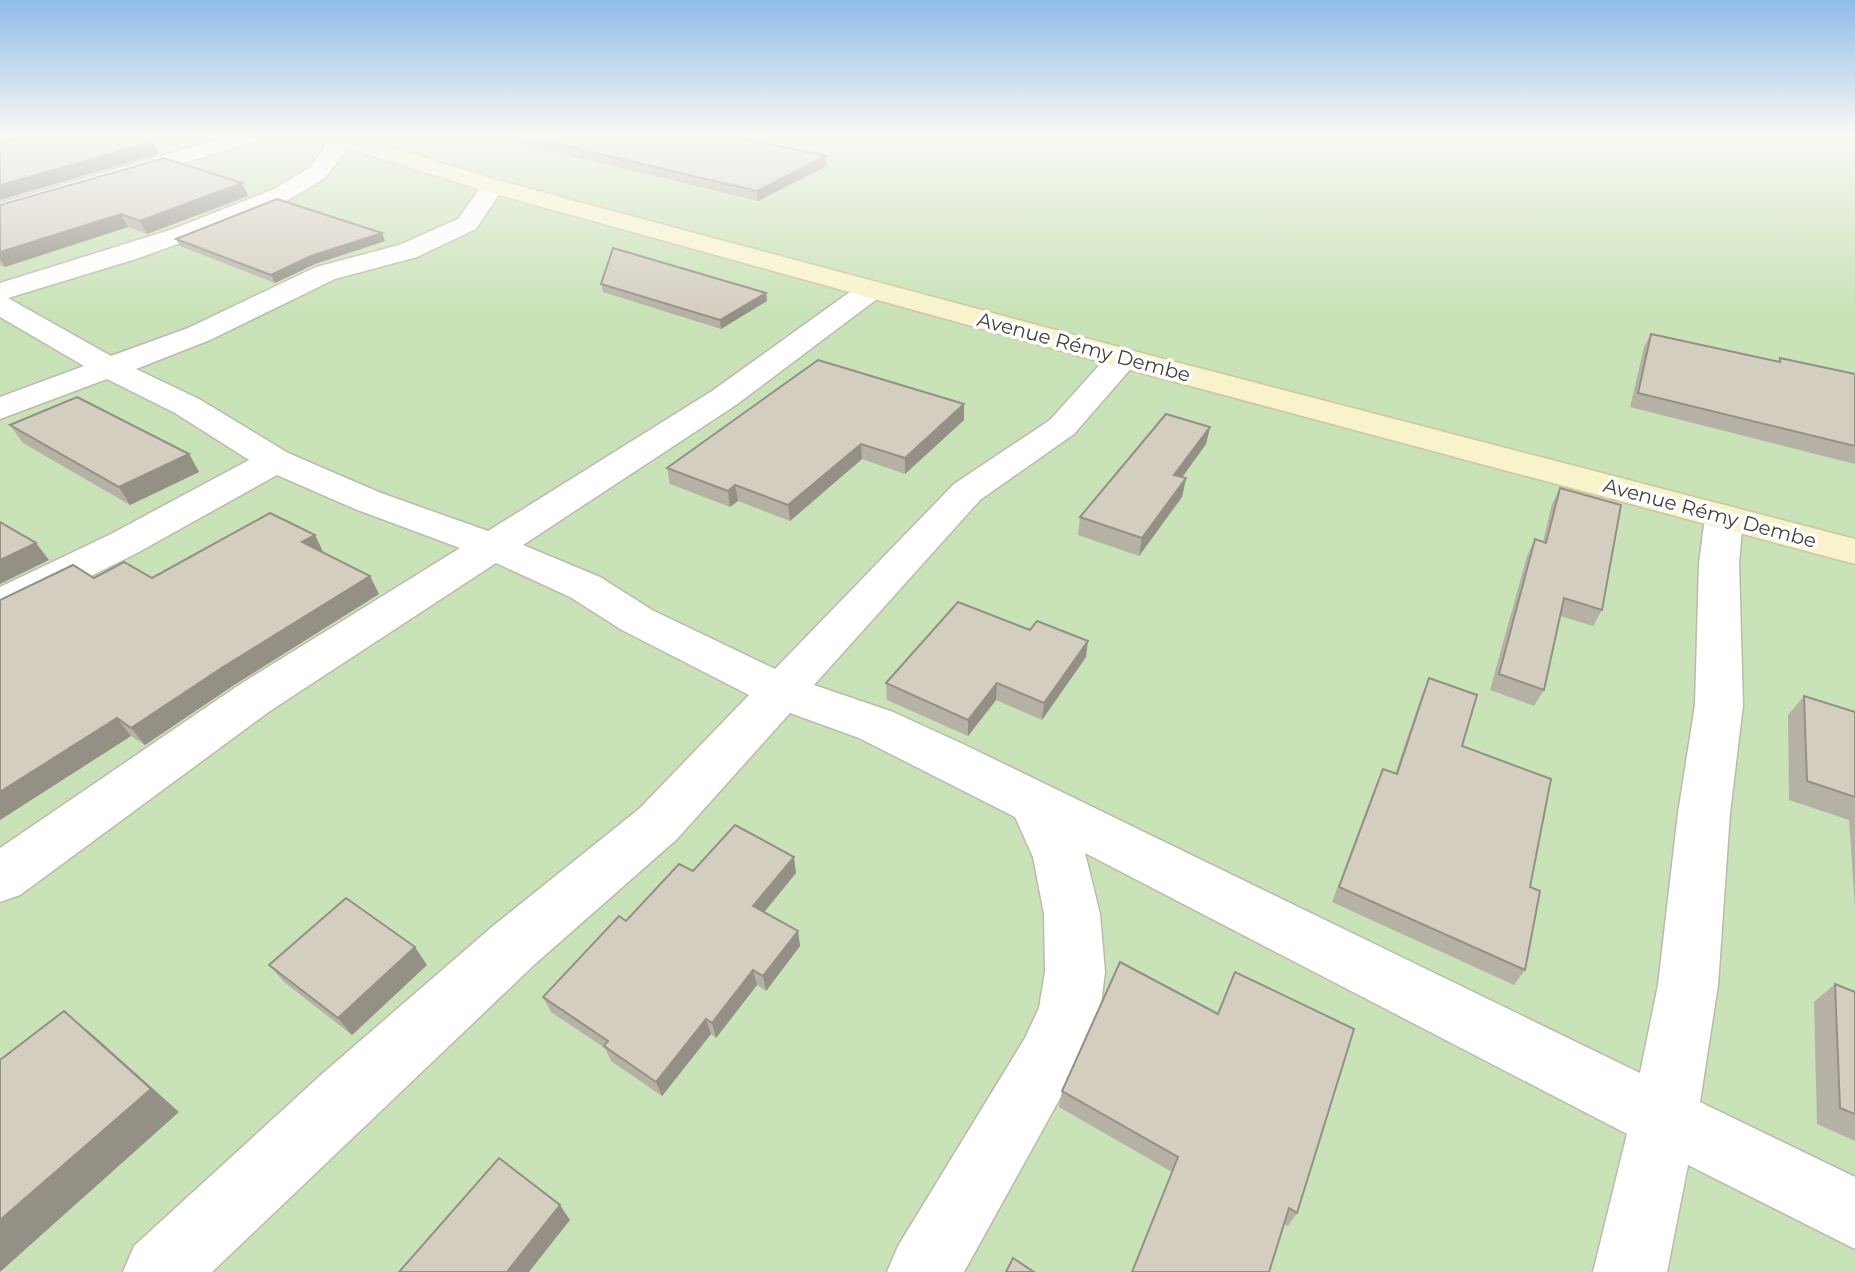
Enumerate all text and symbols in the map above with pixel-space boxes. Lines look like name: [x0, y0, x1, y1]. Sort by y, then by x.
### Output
street label: Avenue Rémy Dembe: [975, 307, 1193, 387]
street label: Avenue Rémy Dembe: [1601, 473, 1819, 553]

